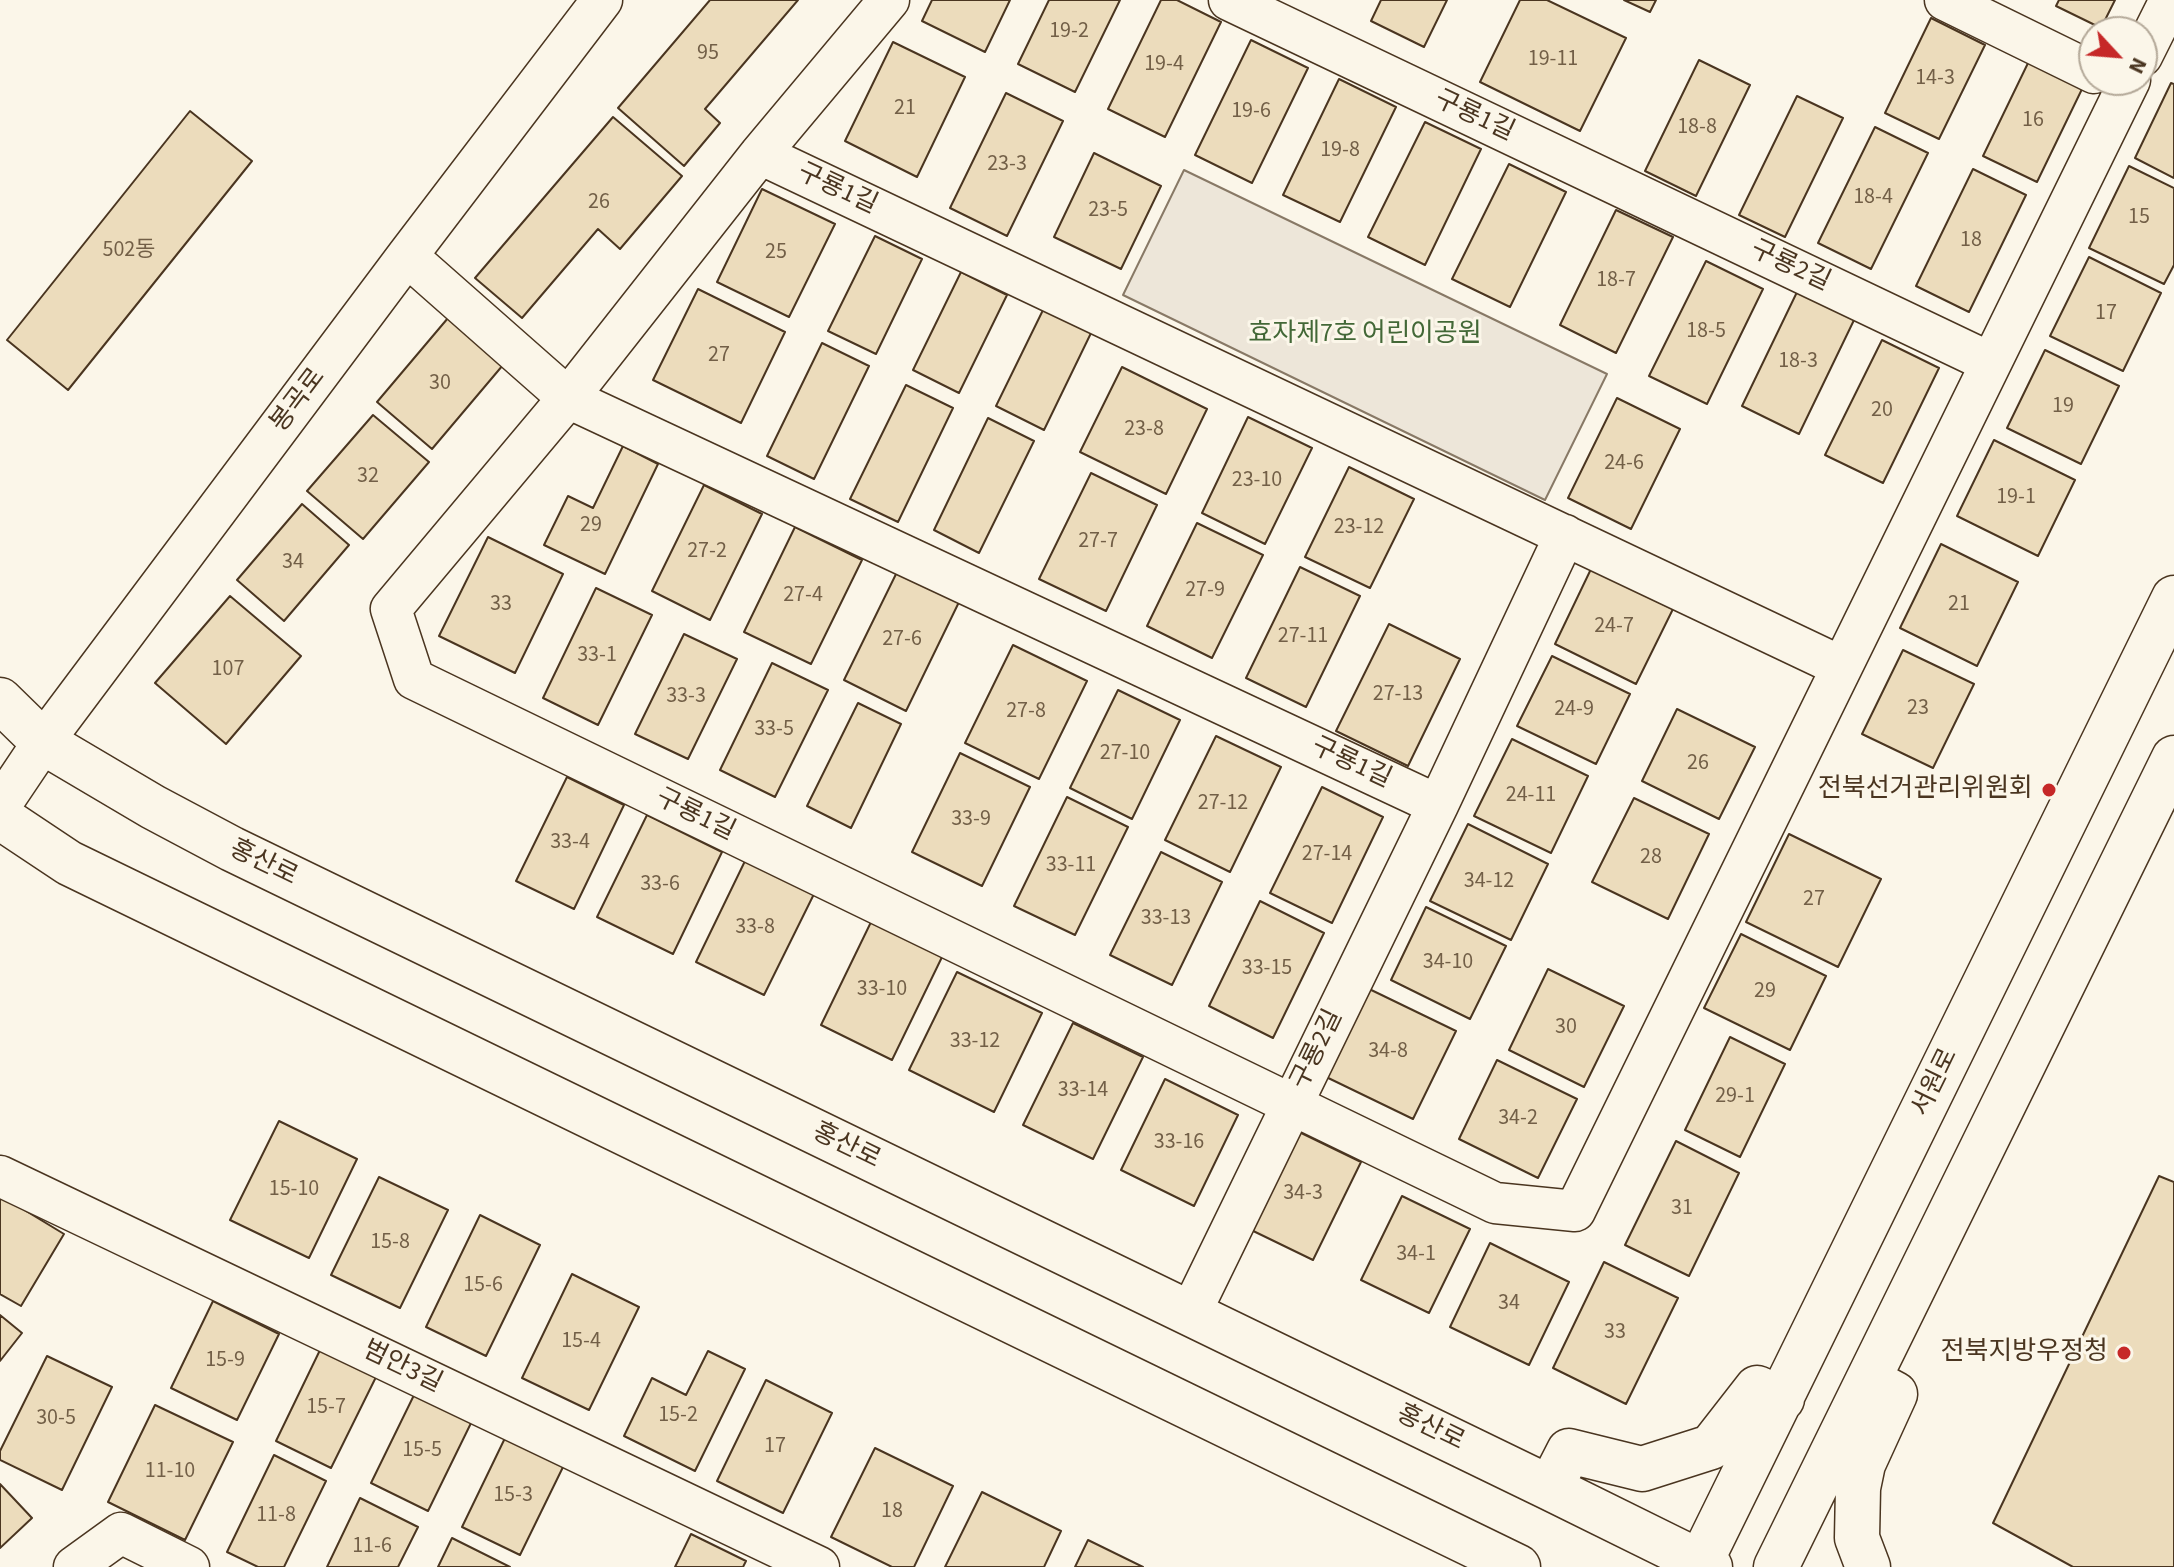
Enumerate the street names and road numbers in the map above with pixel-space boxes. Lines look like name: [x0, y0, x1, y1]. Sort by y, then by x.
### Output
street label: 구룡1길: [1429, 85, 1519, 149]
street label: 구룡1길: [792, 158, 882, 222]
street label: 구룡2길: [1745, 235, 1835, 299]
street label: 봉곡로: [265, 363, 333, 439]
street label: 구룡1길: [1306, 732, 1396, 796]
street label: 구룡1길: [650, 783, 740, 849]
street label: 홍산로: [224, 834, 302, 894]
street label: 구룡2길: [1285, 1005, 1351, 1095]
street label: 서원로: [1906, 1044, 1966, 1122]
street label: 홍산로: [807, 1117, 885, 1177]
street label: 범안3길: [357, 1335, 447, 1401]
street label: 홍산로: [1391, 1399, 1469, 1459]

